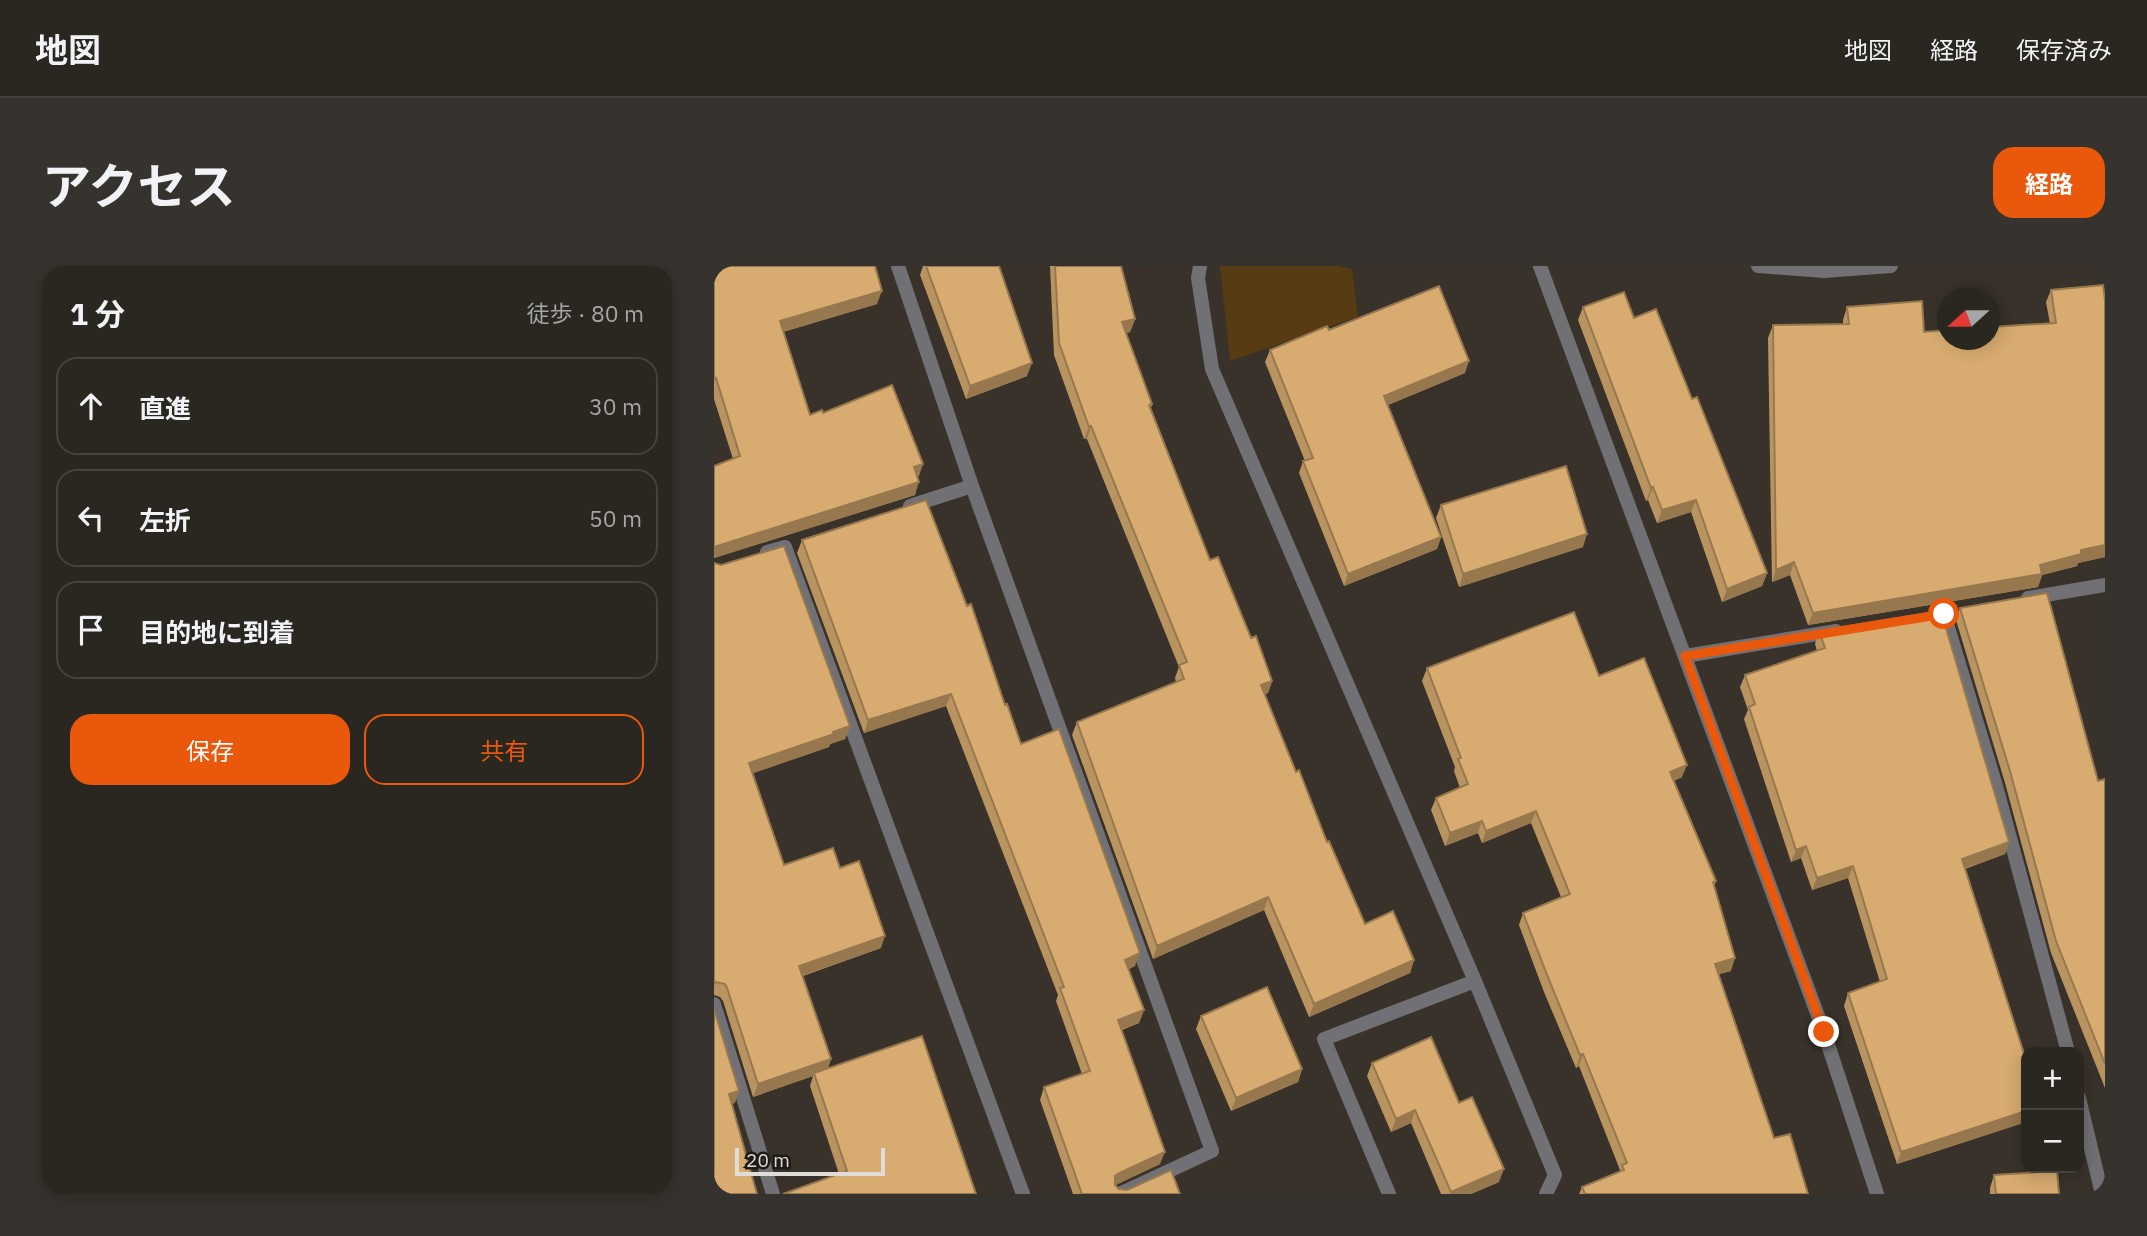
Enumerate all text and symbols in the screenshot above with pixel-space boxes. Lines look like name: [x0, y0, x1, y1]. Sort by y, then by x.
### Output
text: 地図: [35, 28, 101, 71]
text: 地図: [1844, 34, 1892, 66]
text: 経路: [1930, 34, 1978, 66]
text: 保存済み: [2016, 34, 2112, 66]
button: 経路: [1993, 147, 2105, 218]
text: アクセス: [42, 154, 236, 217]
north arrow: [1937, 287, 2000, 350]
text: 1 分: [70, 294, 125, 333]
text: 徒歩 · 80 m: [527, 298, 644, 328]
icon: ahead: [72, 387, 110, 425]
text: 直進: [139, 391, 191, 425]
text: 30 m: [589, 391, 642, 421]
icon: left: [72, 499, 110, 537]
text: 左折: [139, 503, 191, 537]
text: 50 m: [589, 503, 642, 533]
route start: [1928, 598, 1959, 629]
icon: arrive: [72, 611, 110, 649]
text: 目的地に到着: [139, 615, 295, 649]
button: 保存: [70, 714, 350, 785]
button: 共有: [364, 714, 644, 785]
route end: [1808, 1016, 1839, 1047]
map controls: [2021, 1047, 2084, 1173]
button: +: [2021, 1047, 2084, 1110]
button: −: [2021, 1110, 2084, 1173]
scale bar: [735, 1145, 886, 1177]
text: 20 m: [746, 1148, 790, 1172]

